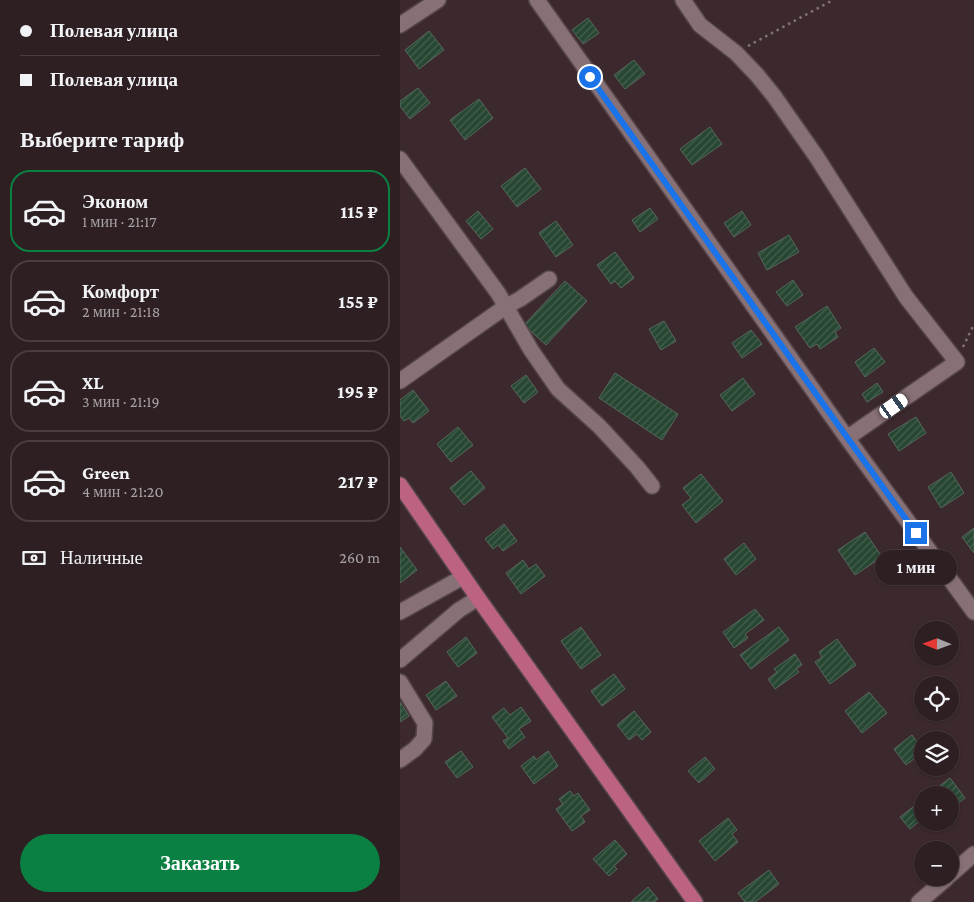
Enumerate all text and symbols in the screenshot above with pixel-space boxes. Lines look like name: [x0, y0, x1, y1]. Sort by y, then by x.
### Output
text: Полевая улица: [50, 20, 178, 41]
route start: [579, 66, 601, 88]
text: Полевая улица: [50, 69, 178, 90]
text: Выберите тариф: [20, 127, 184, 152]
icon: car: [22, 189, 67, 234]
text: Эконом: [82, 191, 148, 212]
text: 115 ₽: [340, 201, 378, 222]
text: 1 мин · 21:17: [82, 213, 157, 230]
icon: car: [22, 279, 67, 324]
text: Комфорт: [82, 281, 159, 302]
text: 155 ₽: [338, 291, 378, 312]
text: 2 мин · 21:18: [82, 303, 160, 320]
icon: car: [22, 369, 67, 414]
text: XL: [82, 372, 104, 393]
text: 195 ₽: [337, 381, 378, 402]
car: [877, 391, 910, 421]
text: 3 мин · 21:19: [82, 393, 160, 410]
icon: car: [22, 459, 67, 504]
text: Green: [82, 462, 130, 483]
text: 217 ₽: [338, 471, 378, 492]
text: 4 мин · 21:20: [82, 483, 164, 500]
route end: [905, 522, 927, 544]
icon: cash: [20, 544, 48, 572]
text: Наличные: [60, 547, 143, 568]
text: 260 m: [339, 549, 380, 566]
callout: 1 мин: [875, 550, 957, 586]
text: 1 мин: [897, 559, 935, 576]
north arrow: [914, 621, 959, 666]
map controls: [914, 621, 959, 886]
button: locate: [914, 676, 959, 721]
button: layers: [914, 731, 959, 776]
button: +: [914, 786, 959, 831]
button: Заказать: [20, 834, 380, 892]
button: −: [914, 841, 959, 886]

